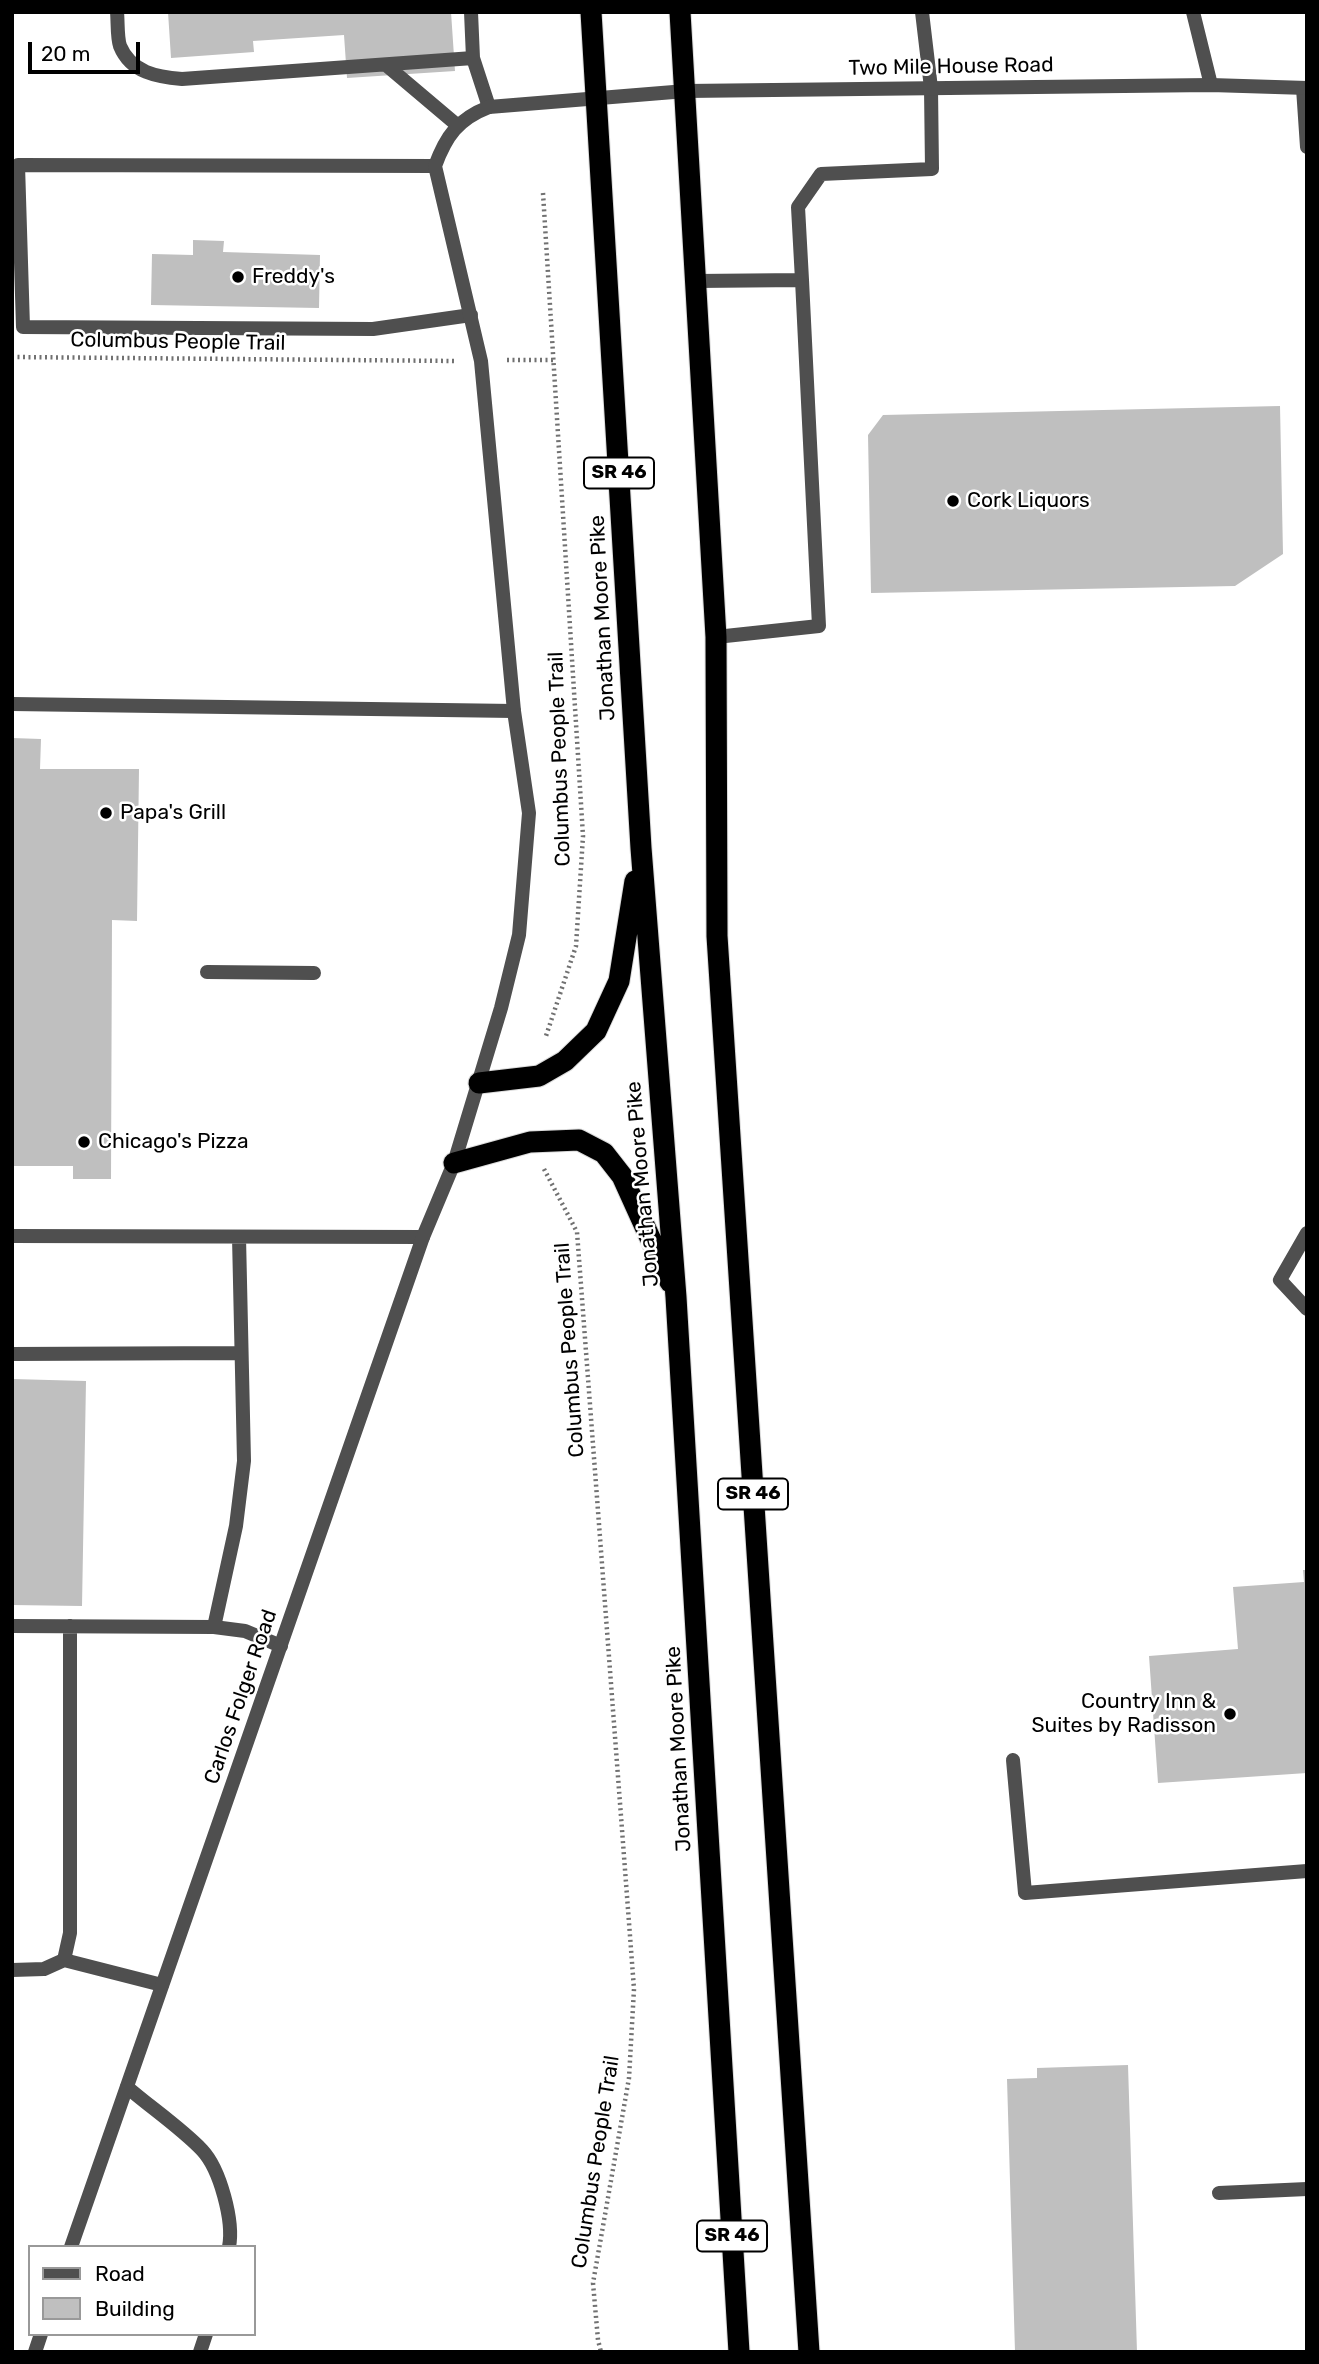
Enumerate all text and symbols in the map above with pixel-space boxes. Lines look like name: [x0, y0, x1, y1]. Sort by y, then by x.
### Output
scale bar: [32, 28, 144, 72]
text: 20 m: [41, 41, 90, 66]
street label: Two Mile House Road: [848, 53, 1054, 81]
place label: Freddy's: [252, 264, 335, 290]
marker: Freddy's: [230, 269, 246, 285]
street label: Columbus People Trail: [70, 328, 286, 356]
road number: SR 46: [584, 458, 654, 488]
place label: Cork Liquors: [967, 488, 1090, 514]
marker: Cork Liquors: [945, 493, 961, 509]
street label: Jonathan Moore Pike: [585, 514, 621, 722]
street label: Columbus People Trail: [544, 651, 576, 867]
place label: Papa's Grill: [120, 800, 226, 826]
marker: Papa's Grill: [98, 805, 114, 821]
street label: Jonathan Moore Pike: [621, 1080, 665, 1288]
place label: Chicago's Pizza: [98, 1129, 249, 1155]
marker: Chicago's Pizza: [76, 1134, 92, 1150]
street label: Columbus People Trail: [550, 1242, 590, 1458]
road number: SR 46: [718, 1478, 788, 1510]
street label: Carlos Folger Road: [199, 1606, 283, 1788]
street label: Jonathan Moore Pike: [661, 1645, 697, 1853]
place label: Country Inn & Suites by Radisson: [1031, 1689, 1216, 1739]
marker: Country Inn & Suites by Radisson: [1222, 1706, 1238, 1722]
street label: Columbus People Trail: [567, 2054, 625, 2270]
road number: SR 46: [697, 2220, 767, 2252]
legend: [28, 2245, 256, 2336]
text: Road: [95, 2261, 145, 2286]
text: Building: [95, 2296, 175, 2321]

